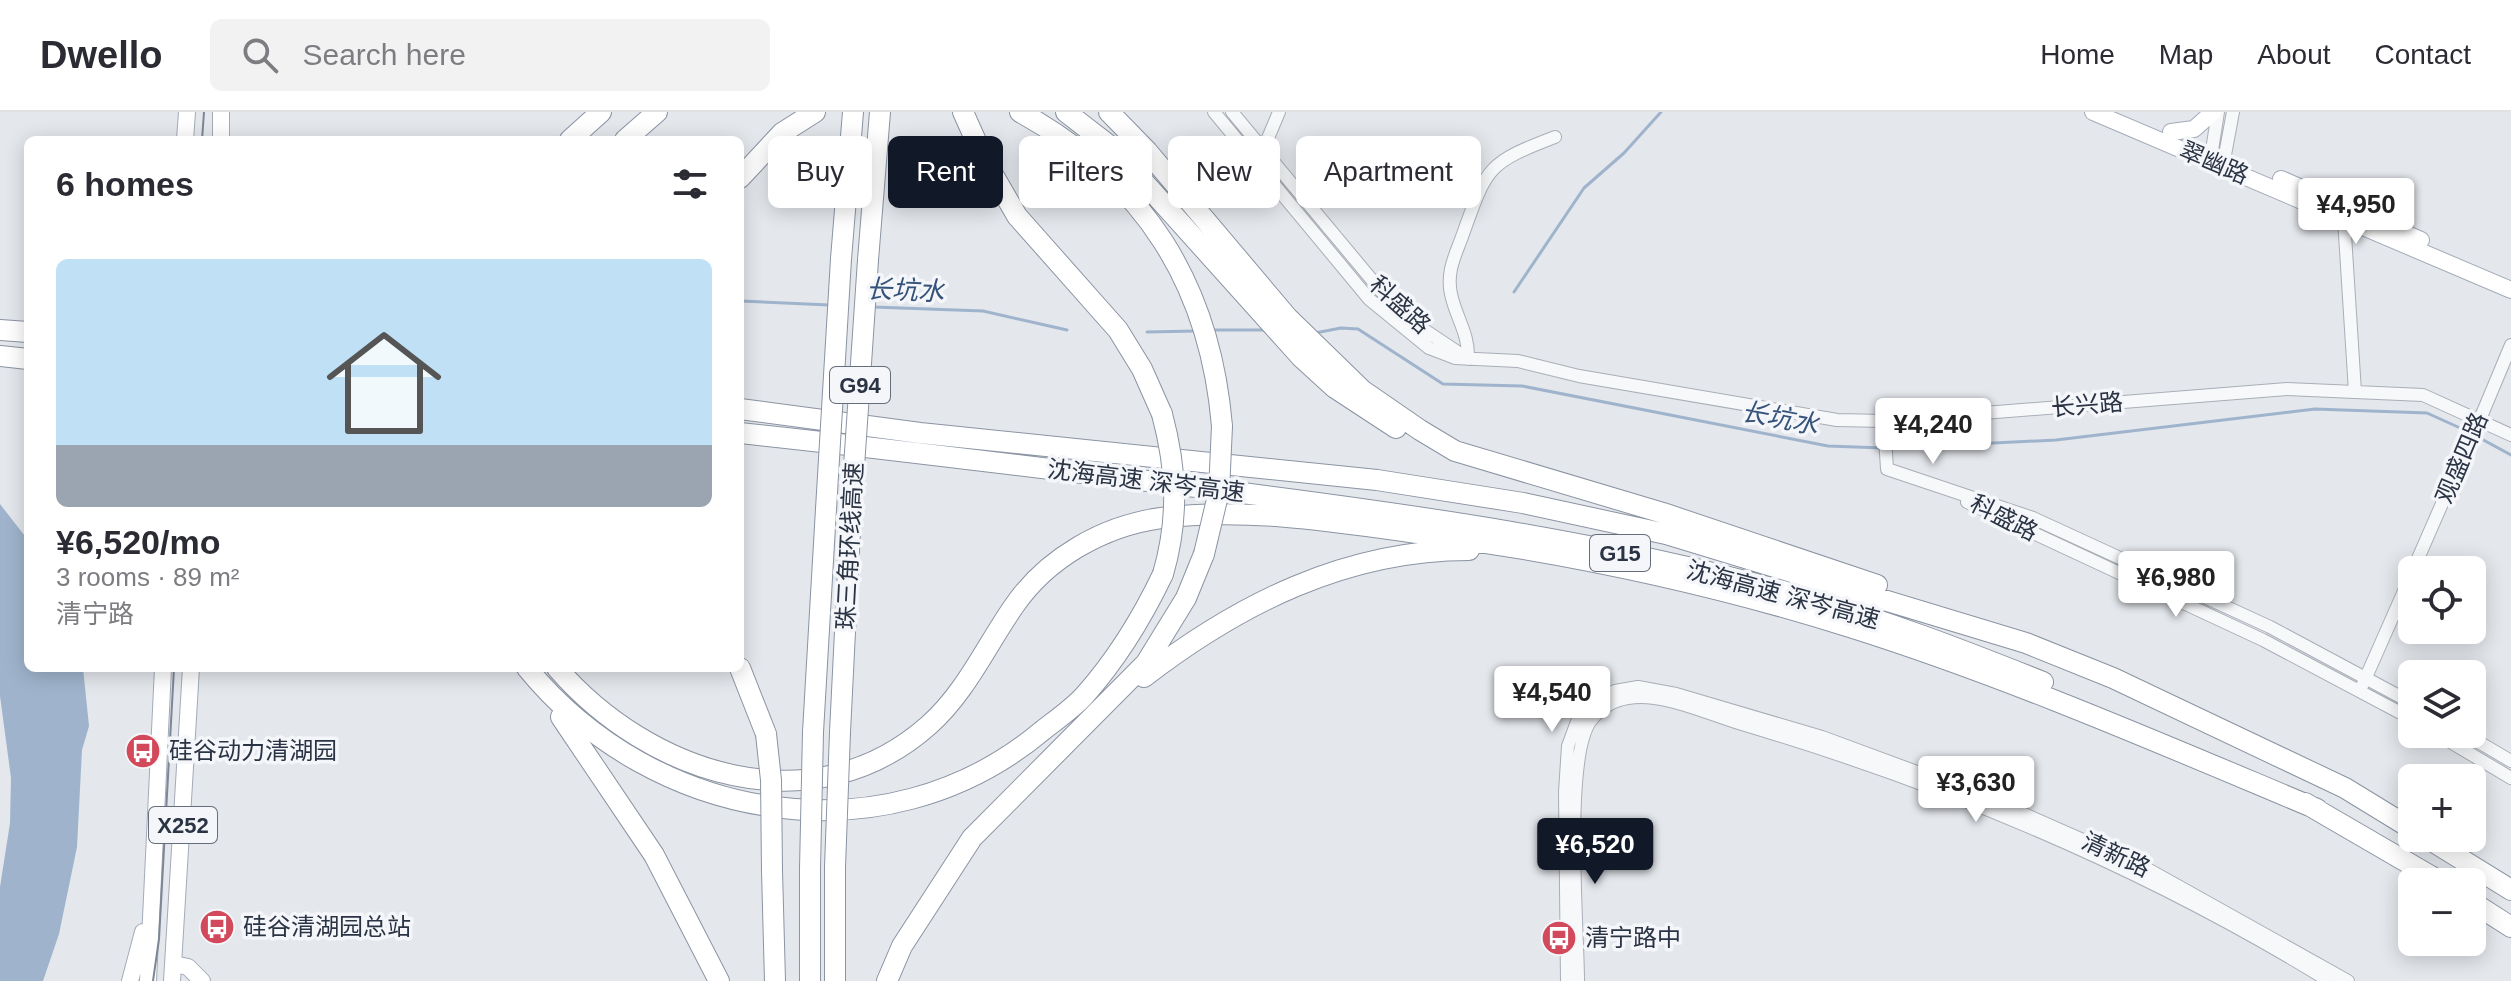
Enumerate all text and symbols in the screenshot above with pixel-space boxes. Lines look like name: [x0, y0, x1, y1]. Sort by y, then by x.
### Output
search box: [210, 19, 770, 91]
icon: search: [238, 33, 282, 77]
text: Dwello: [40, 34, 162, 76]
text: Search here: [302, 38, 466, 71]
text: Home: [2040, 39, 2115, 70]
text: Map: [2159, 39, 2213, 70]
text: About: [2257, 39, 2331, 70]
text: Contact: [2375, 39, 2471, 70]
chip: Buy: [768, 136, 872, 208]
chip: Rent: [888, 136, 1003, 208]
chip: Filters: [1019, 136, 1152, 208]
chip: New: [1168, 136, 1280, 208]
chip: Apartment: [1296, 136, 1481, 208]
street label: 翠幽路: [2176, 136, 2253, 189]
icon: filters: [668, 162, 712, 206]
text: 6 homes: [56, 165, 194, 203]
pin: ¥4,950: [2291, 178, 2421, 246]
text: ¥4,950: [2316, 189, 2396, 219]
street label: 科盛路: [1365, 271, 1436, 339]
water label: 长坑水: [865, 274, 945, 306]
icon: home: [312, 311, 456, 455]
road number: G94: [830, 367, 890, 403]
street label: 长兴路: [2050, 388, 2124, 421]
water label: 长坑水: [1739, 396, 1822, 440]
pin: ¥4,240: [1868, 398, 1998, 466]
street label: 观盛四路: [2430, 408, 2493, 507]
text: ¥4,240: [1893, 409, 1973, 439]
street label: 沈海高速 深岑高速: [1046, 455, 1246, 506]
street label: 珠三角环线高速: [832, 461, 867, 631]
street label: 科盛路: [1966, 489, 2042, 546]
text: ¥6,520/mo: [56, 523, 220, 561]
road number: G15: [1590, 535, 1650, 571]
pin: ¥6,980: [2111, 551, 2241, 619]
street label: 沈海高速 深岑高速: [1684, 556, 1883, 633]
map controls: [2398, 556, 2486, 956]
button: locate: [2398, 556, 2486, 644]
text: 3 rooms · 89 m²: [56, 562, 240, 592]
text: ¥6,980: [2136, 562, 2216, 592]
text: 清宁路: [56, 599, 134, 629]
button: layers: [2398, 660, 2486, 748]
pin: ¥4,540: [1487, 666, 1617, 734]
text: ¥4,540: [1512, 677, 1592, 707]
bus stop icon: 硅谷动力清湖园: [124, 732, 162, 770]
place label: 硅谷动力清湖园: [169, 737, 337, 764]
pin: ¥3,630: [1911, 756, 2041, 824]
button: +: [2398, 764, 2486, 852]
text: ¥3,630: [1936, 767, 2016, 797]
road number: X252: [149, 807, 217, 843]
pin: ¥6,520: [1530, 818, 1660, 886]
street label: 清新路: [2078, 827, 2155, 882]
text: ¥6,520: [1555, 829, 1635, 859]
button: −: [2398, 868, 2486, 956]
bus stop icon: 硅谷清湖园总站: [198, 908, 236, 946]
place label: 硅谷清湖园总站: [243, 913, 411, 940]
bus stop icon: 清宁路中: [1540, 919, 1578, 957]
place label: 清宁路中: [1585, 924, 1681, 951]

